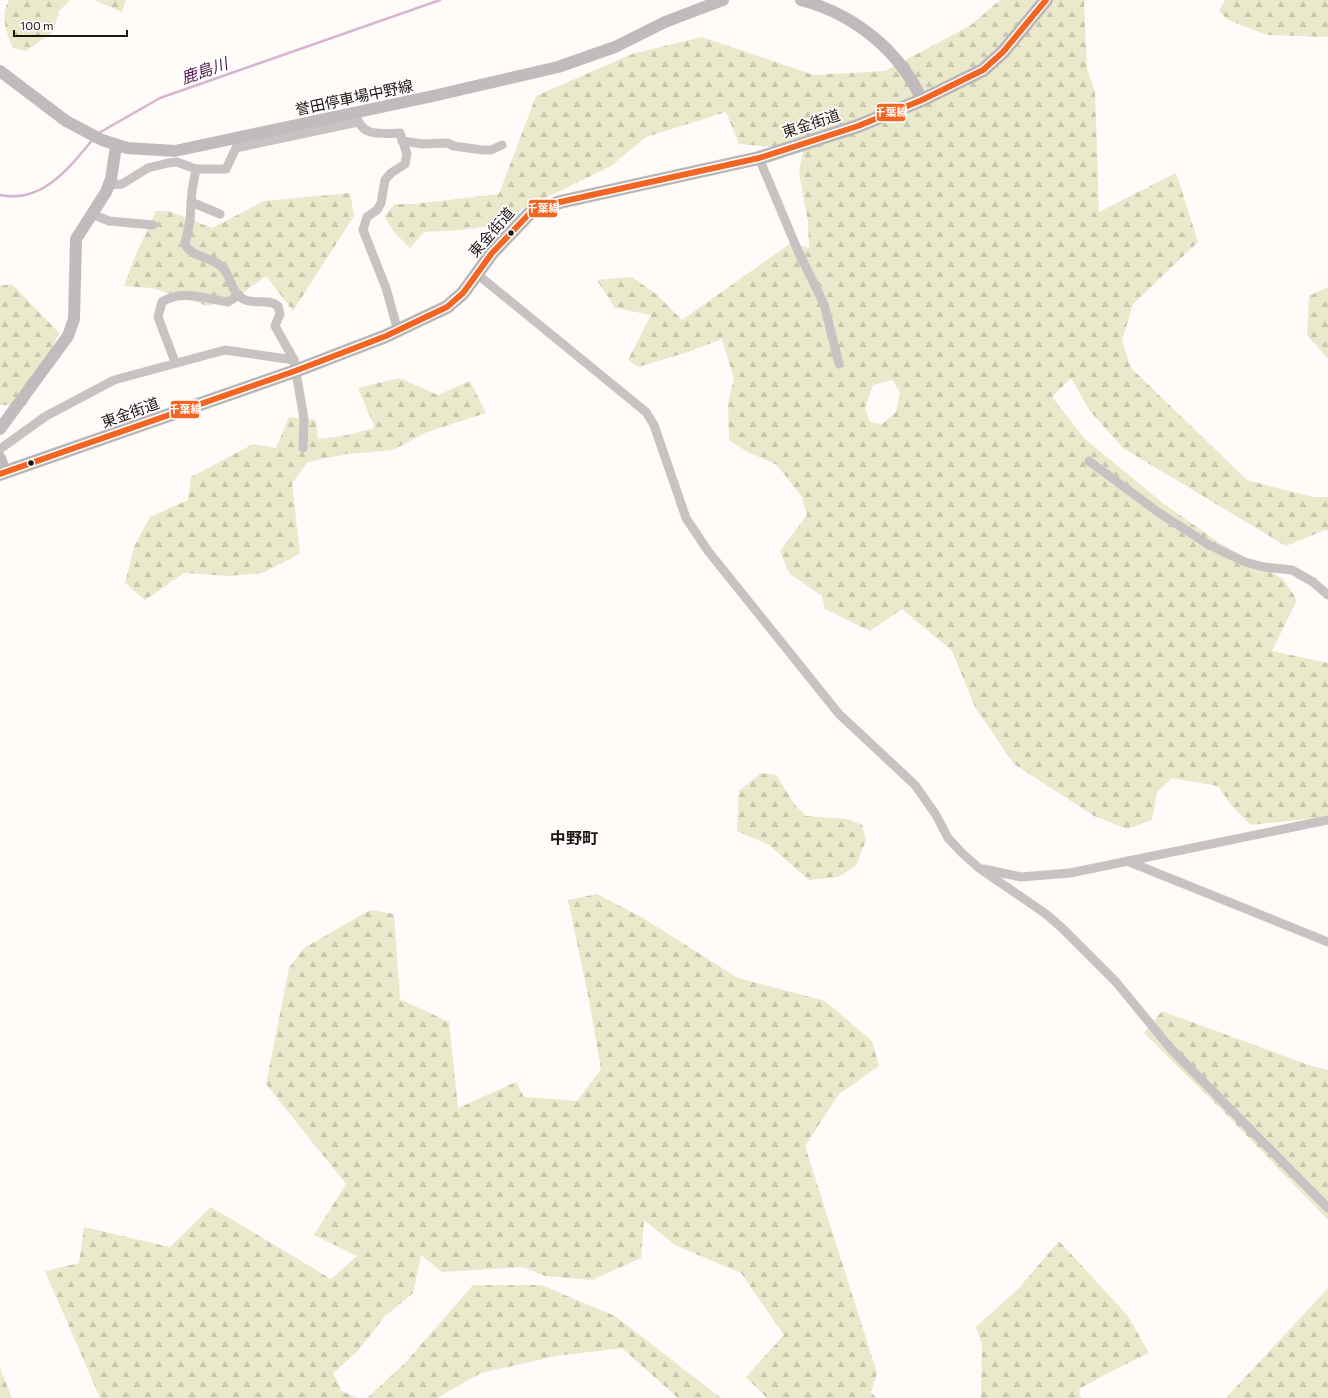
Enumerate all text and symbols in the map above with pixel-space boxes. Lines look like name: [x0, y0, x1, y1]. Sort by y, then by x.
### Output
scale bar: [14, 12, 127, 38]
text: 100 m: [20, 18, 54, 32]
water label: 鹿島川: [178, 53, 232, 87]
street label: 誉田停車場中野線: [293, 76, 415, 118]
line badge: 千葉線: [876, 103, 906, 122]
street label: 東金街道: [780, 105, 842, 141]
text: 千葉線: [875, 105, 908, 118]
line badge: 千葉線: [528, 199, 558, 218]
text: 千葉線: [527, 201, 560, 214]
street label: 東金街道: [465, 203, 517, 261]
unlabelled marker: [506, 228, 516, 238]
street label: 東金街道: [99, 393, 161, 431]
line badge: 千葉線: [170, 400, 200, 419]
text: 千葉線: [169, 402, 202, 415]
unlabelled marker: [26, 458, 36, 468]
district label: 中野町: [550, 828, 598, 847]

